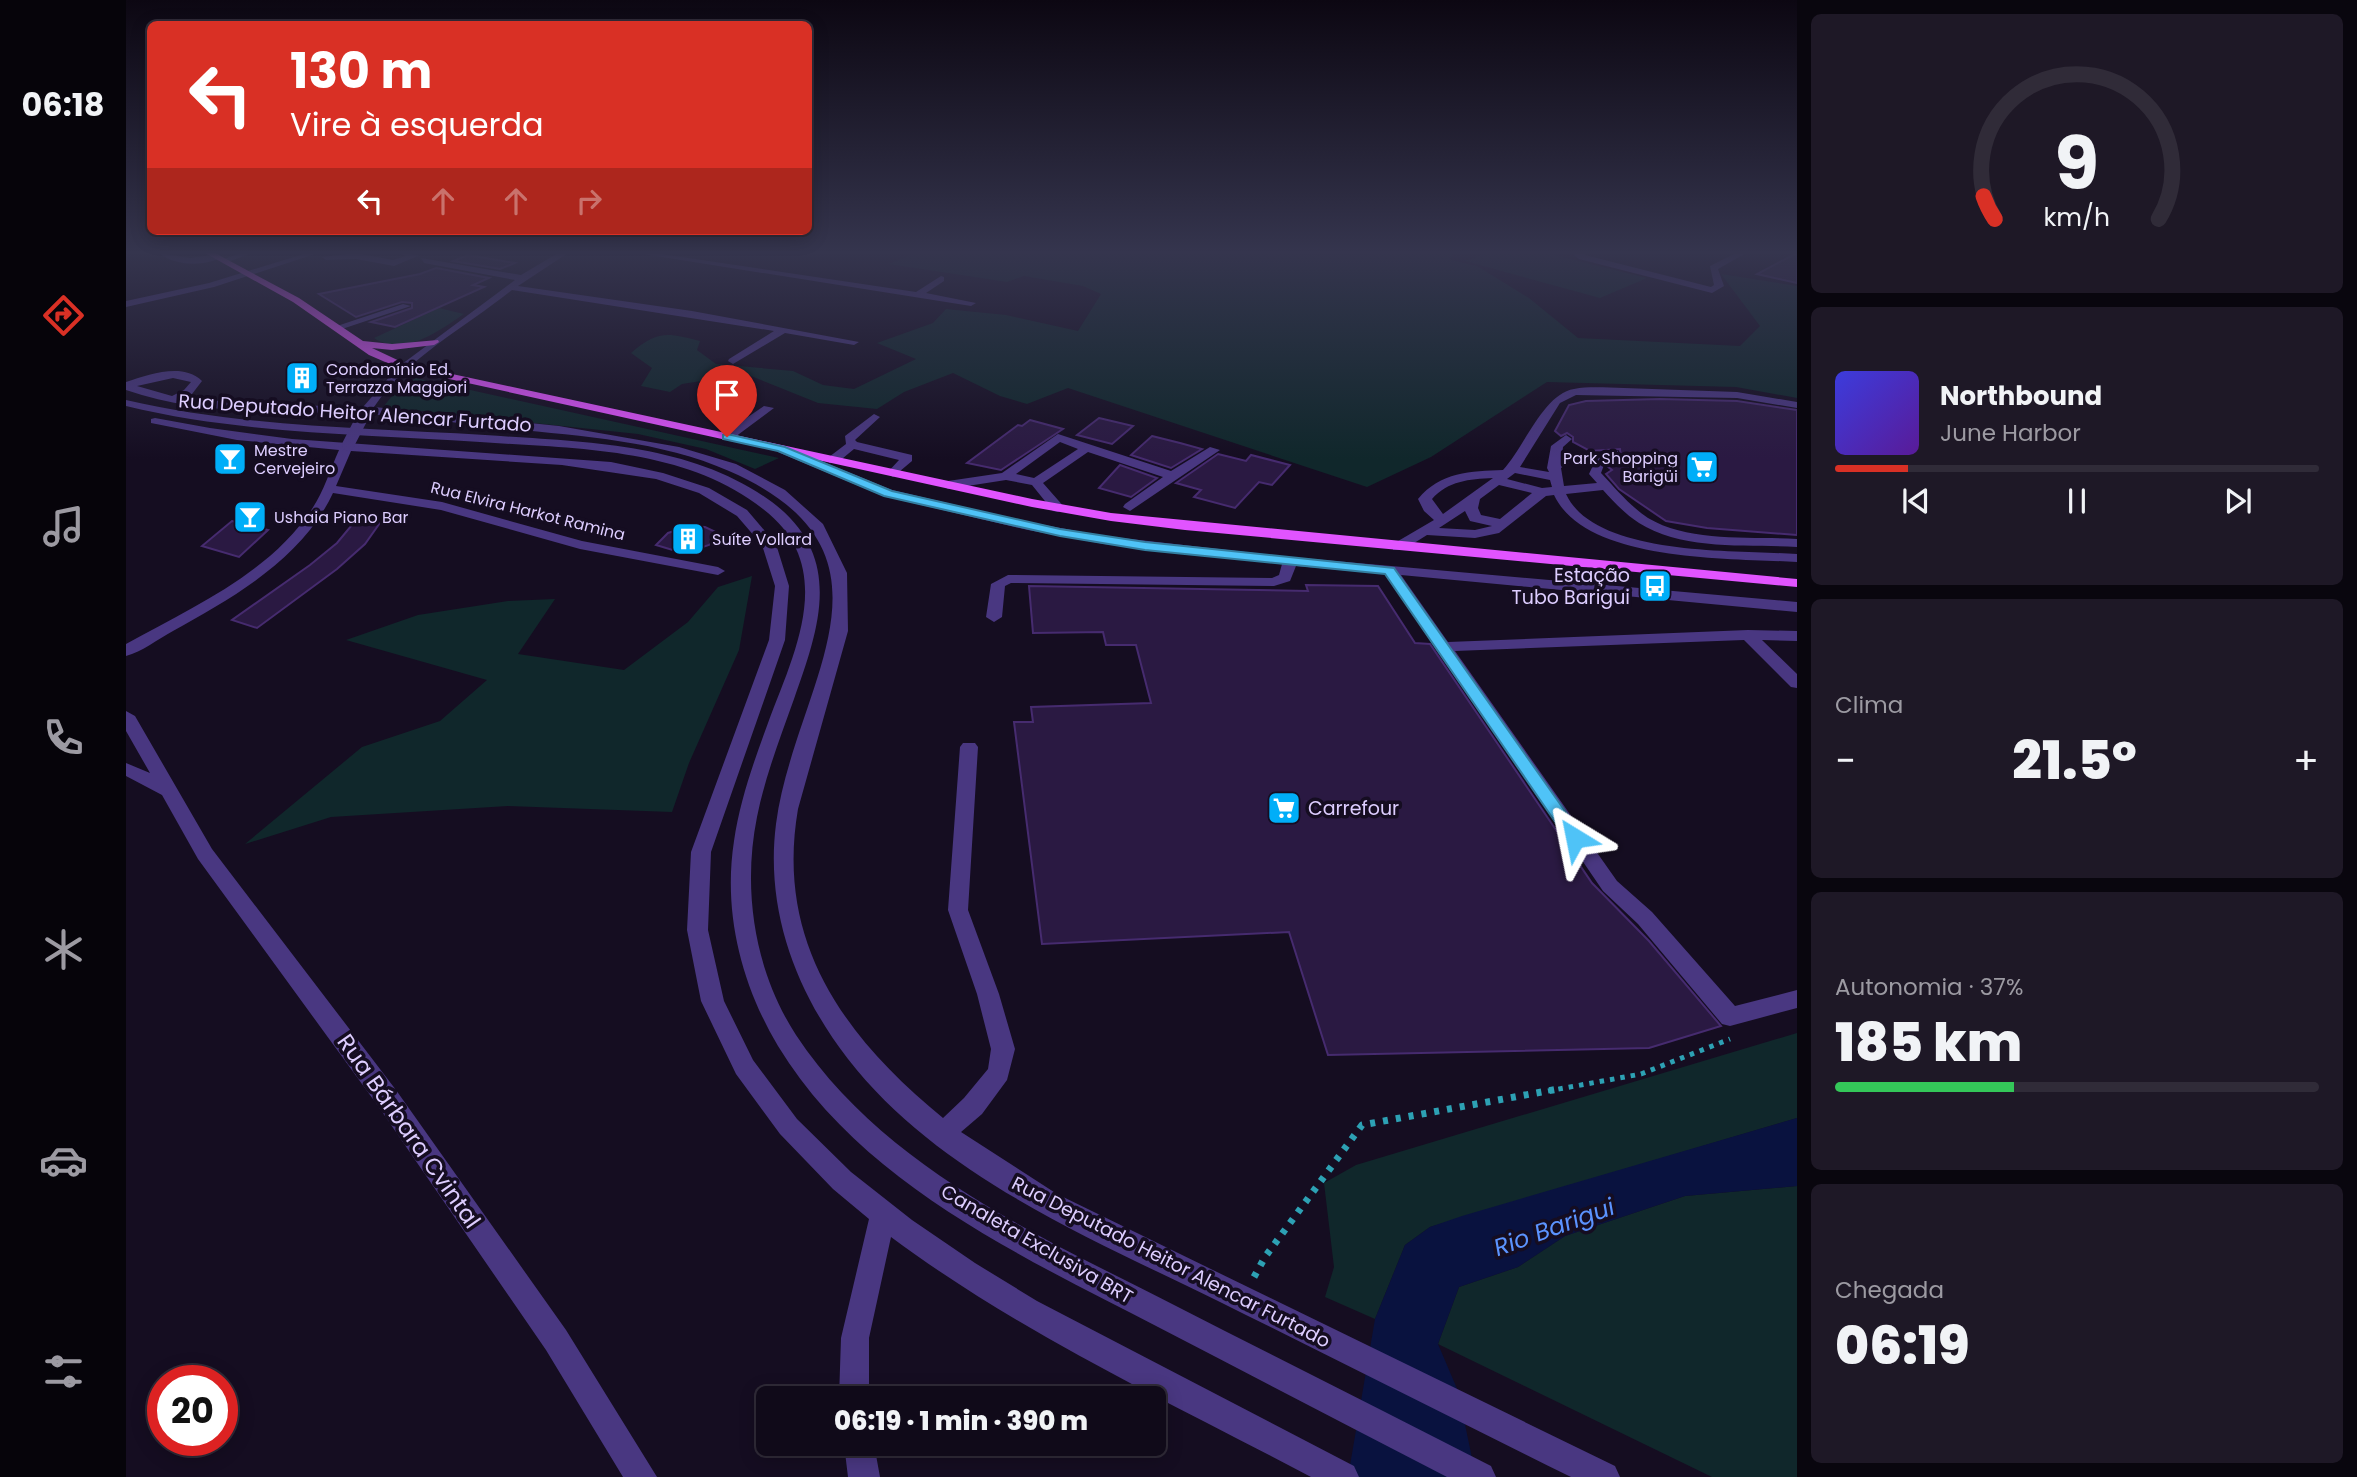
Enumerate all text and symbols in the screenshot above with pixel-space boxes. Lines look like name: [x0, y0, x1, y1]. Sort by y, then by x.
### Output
text: 130 m: [290, 37, 432, 105]
icon: left: [175, 49, 266, 140]
text: 06:18: [21, 82, 105, 127]
text: Vire à esquerda: [290, 102, 544, 147]
text: 9: [2055, 114, 2099, 215]
icon: left: [351, 182, 389, 220]
icon: ahead: [424, 182, 462, 220]
icon: ahead: [497, 182, 535, 220]
icon: right: [570, 182, 608, 220]
text: km/h: [2044, 200, 2110, 235]
icon: directions: [39, 291, 88, 340]
place label: Condomínio Ed. Terrazza Maggiori: [326, 358, 467, 399]
building icon: Condomínio Ed. Terrazza Maggiori: [283, 359, 321, 397]
pin: [697, 365, 757, 437]
icon: arrive: [708, 376, 746, 414]
text: Northbound: [1940, 378, 2102, 414]
street label: Rua Deputado Heitor Alencar Furtado: [177, 387, 533, 439]
text: June Harbor: [1940, 417, 2081, 449]
place label: Mestre Cervejeiro: [254, 439, 335, 480]
bar icon: Mestre Cervejeiro: [211, 440, 249, 478]
place label: Park Shopping Barigüi: [1563, 447, 1678, 488]
supermarket icon: Park Shopping Barigüi: [1683, 448, 1721, 486]
street label: Rua Elvira Harkot Ramina: [428, 476, 628, 546]
icon: previous: [1897, 482, 1935, 520]
icon: pause: [2058, 482, 2096, 520]
icon: next: [2219, 482, 2257, 520]
bar icon: Ushaia Piano Bar: [231, 498, 269, 536]
icon: music: [39, 502, 88, 551]
place label: Ushaia Piano Bar: [274, 506, 409, 529]
building icon: Suíte Vollard: [669, 520, 707, 558]
place label: Suíte Vollard: [712, 528, 812, 551]
place label: Estação Tubo Barigui: [1512, 562, 1630, 611]
bus stop icon: Estação Tubo Barigui: [1636, 567, 1674, 605]
text: Clima: [1835, 689, 1903, 721]
icon: phone: [39, 713, 88, 762]
text: 21.5°: [2012, 724, 2137, 797]
text: −: [1835, 734, 1856, 787]
text: +: [2293, 734, 2319, 787]
supermarket icon: Carrefour: [1265, 789, 1303, 827]
place label: Carrefour: [1308, 795, 1399, 822]
position arrow: [1538, 801, 1612, 875]
icon: climate: [39, 925, 88, 974]
text: Autonomia · 37%: [1835, 971, 2023, 1003]
text: 185 km: [1835, 1006, 2022, 1079]
street label: Rua Bárbara Cvintal: [330, 1027, 488, 1235]
icon: car: [39, 1136, 88, 1185]
street label: Rua Deputado Heitor Alencar Furtado: [1007, 1170, 1335, 1354]
street label: Canaleta Exclusiva BRT: [936, 1178, 1138, 1310]
water label: Rio Barigui: [1489, 1190, 1620, 1264]
text: Chegada: [1835, 1274, 1944, 1306]
text: 06:19: [1835, 1309, 1970, 1382]
icon: filters: [39, 1347, 88, 1396]
speed limit sign: 20: [147, 1365, 238, 1456]
text: 06:19 · 1 min · 390 m: [834, 1403, 1088, 1439]

